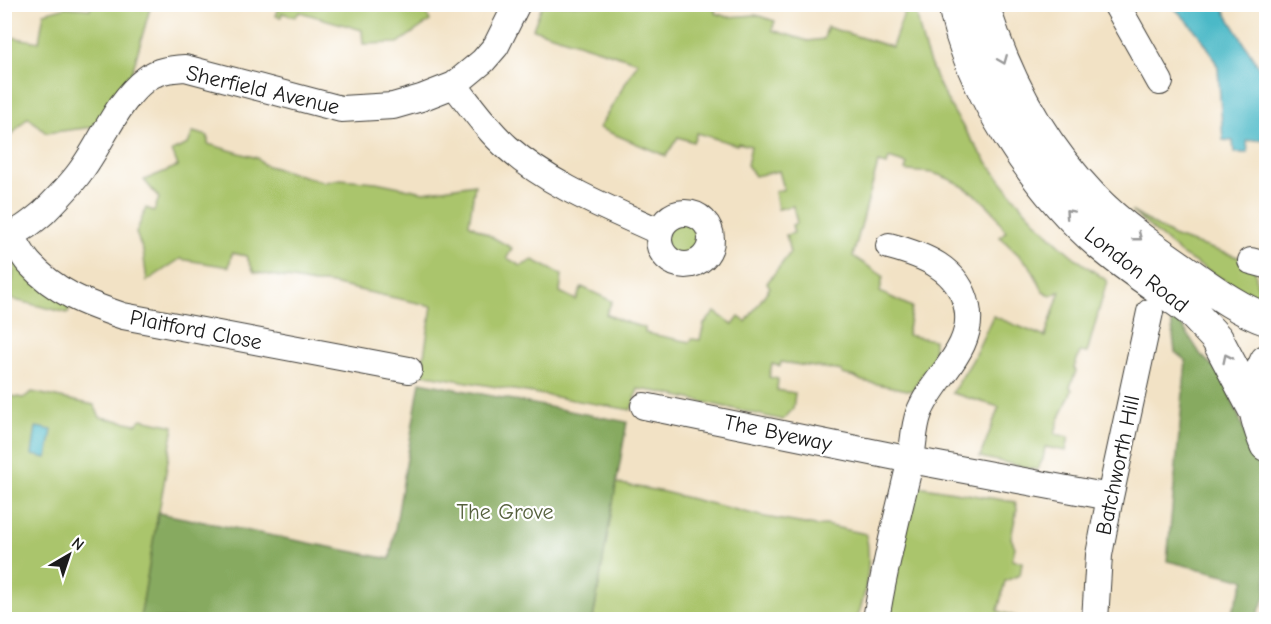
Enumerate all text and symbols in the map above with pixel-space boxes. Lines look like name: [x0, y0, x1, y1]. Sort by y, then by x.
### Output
one-way arrow: [996, 53, 1008, 64]
street label: Sherfield Avenue: [184, 60, 342, 120]
one-way arrow: [1065, 210, 1076, 220]
street label: London Road: [1079, 221, 1194, 318]
one-way arrow: [1131, 229, 1142, 240]
street label: Plaitford Close: [127, 304, 264, 356]
one-way arrow: [1222, 353, 1234, 364]
street label: Batchworth Hill: [1090, 393, 1145, 537]
street label: The Byeway: [721, 409, 834, 457]
park label: The Grove: [457, 499, 553, 525]
north arrow: [39, 525, 99, 585]
text: N: [68, 534, 88, 554]

